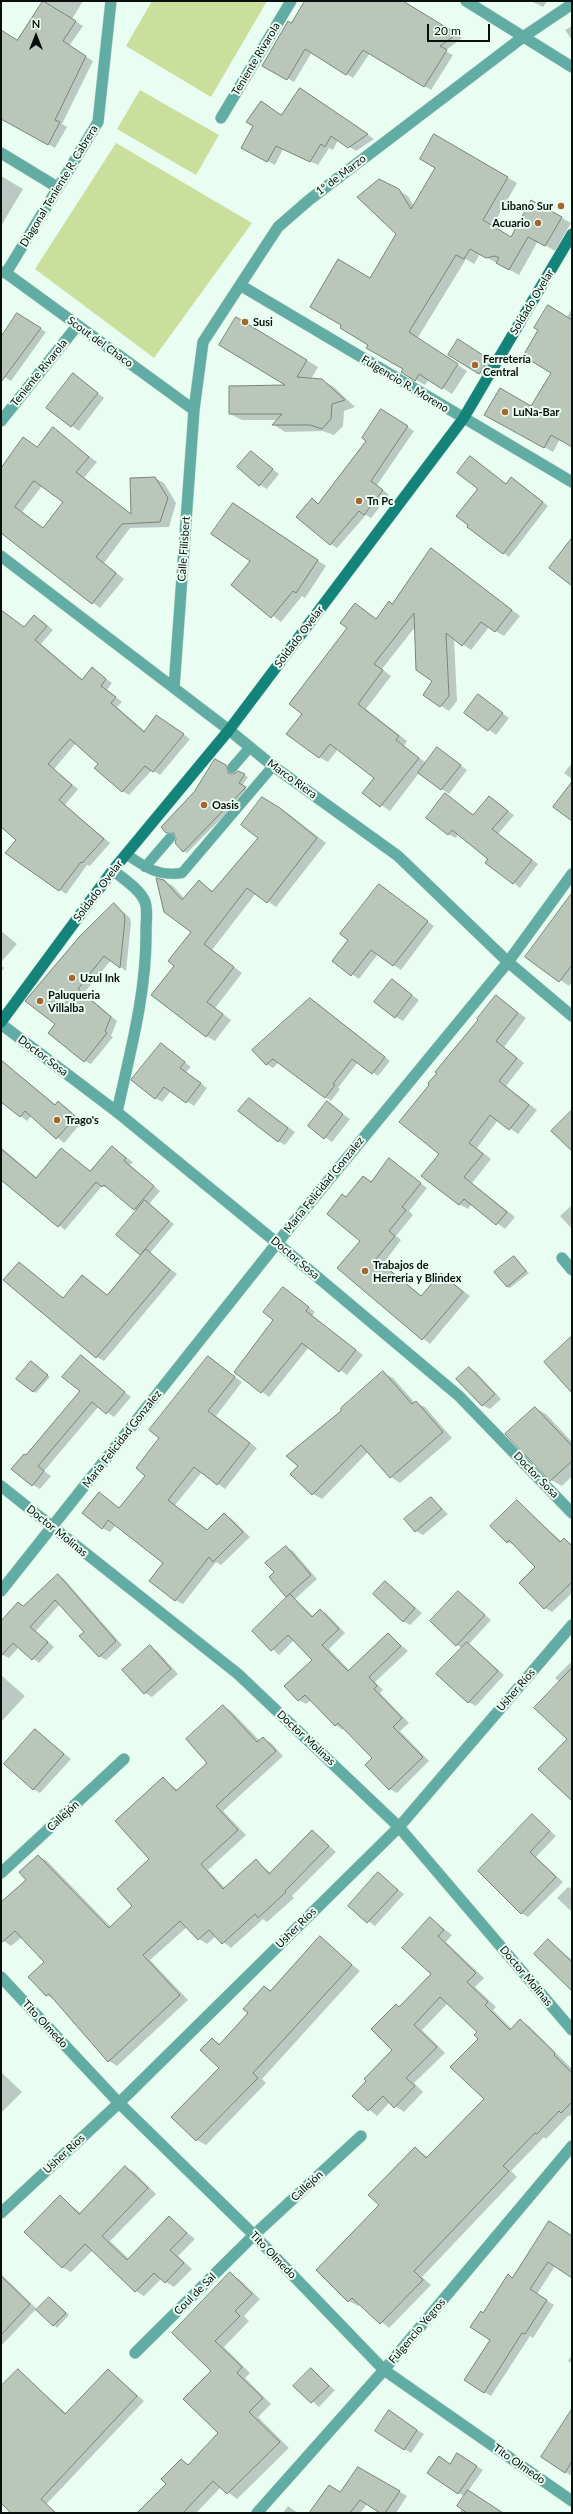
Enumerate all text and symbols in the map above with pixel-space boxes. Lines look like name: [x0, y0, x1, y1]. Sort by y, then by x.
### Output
north arrow: [16, 16, 56, 56]
scale bar: [429, 16, 492, 42]
text: N: [32, 17, 40, 30]
street label: Teniente Rivarola: [229, 20, 283, 98]
text: 20 m: [434, 23, 461, 38]
street label: Diagonal Teniente R. Cabrera: [17, 123, 101, 249]
street label: 1º de Marzo: [313, 152, 369, 198]
place label: Libano Sur: [501, 199, 553, 213]
marker: Libano Sur: [556, 201, 566, 211]
place label: Acuario: [492, 216, 530, 230]
marker: Acuario: [533, 218, 543, 228]
street label: Soldado Ovelar: [507, 267, 557, 337]
street label: Scout del Chaco: [65, 314, 135, 370]
place label: Susi: [253, 315, 273, 329]
marker: Susi: [240, 317, 250, 327]
street label: Teniente Rivarola: [8, 337, 70, 409]
place label: Ferretería Central: [483, 352, 531, 378]
street label: Fulgencio R. Moreno: [359, 353, 451, 415]
marker: Ferretería Central: [470, 360, 480, 370]
place label: LuNa-Bar: [513, 405, 559, 419]
marker: LuNa-Bar: [500, 407, 510, 417]
place label: Tn Pc: [367, 494, 393, 508]
marker: Tn Pc: [354, 496, 364, 506]
street label: Calle Filisbert: [175, 516, 193, 582]
street label: Soldado Ovelar: [272, 604, 326, 670]
street label: Marco Riera: [265, 757, 319, 801]
place label: Oasis: [212, 798, 239, 812]
marker: Oasis: [199, 800, 209, 810]
street label: Soldado Ovelar: [71, 858, 125, 924]
place label: Uzul Ink: [80, 971, 120, 985]
marker: Uzul Ink: [67, 973, 77, 983]
place label: Paluqueria Villalba: [48, 988, 100, 1014]
marker: Paluqueria Villalba: [35, 996, 45, 1006]
street label: Doctor Sosa: [15, 1033, 71, 1079]
place label: Trago's: [65, 1113, 99, 1127]
marker: Trago's: [52, 1115, 62, 1125]
street label: Maria Felicidad Gonzalez: [281, 1134, 367, 1236]
street label: Doctor Sosa: [268, 1234, 322, 1282]
place label: Trabajos de Herreria y Blindex: [373, 1258, 461, 1284]
marker: Trabajos de Herreria y Blindex: [360, 1266, 370, 1276]
street label: Maria Felicidad Gonzalez: [80, 1388, 164, 1490]
street label: Doctor Sosa: [511, 1449, 561, 1501]
street label: Doctor Molinas: [24, 1502, 90, 1560]
street label: Usher Ríos: [494, 1666, 538, 1714]
street label: Doctor Molinas: [274, 1708, 338, 1768]
street label: Callejón: [44, 1798, 82, 1834]
street label: Usher Ríos: [273, 1905, 319, 1951]
street label: Doctor Molinas: [497, 1943, 555, 2009]
street label: Tito Olmedo: [20, 1997, 70, 2051]
street label: Usher Ríos: [41, 2132, 87, 2176]
street label: Callejón: [288, 2168, 326, 2204]
street label: Tito Olmedo: [247, 2229, 299, 2281]
street label: Coul de Sal: [171, 2270, 219, 2318]
street label: Fulgencio Yegros: [386, 2296, 448, 2366]
street label: Tito Olmedo: [490, 2441, 548, 2487]

